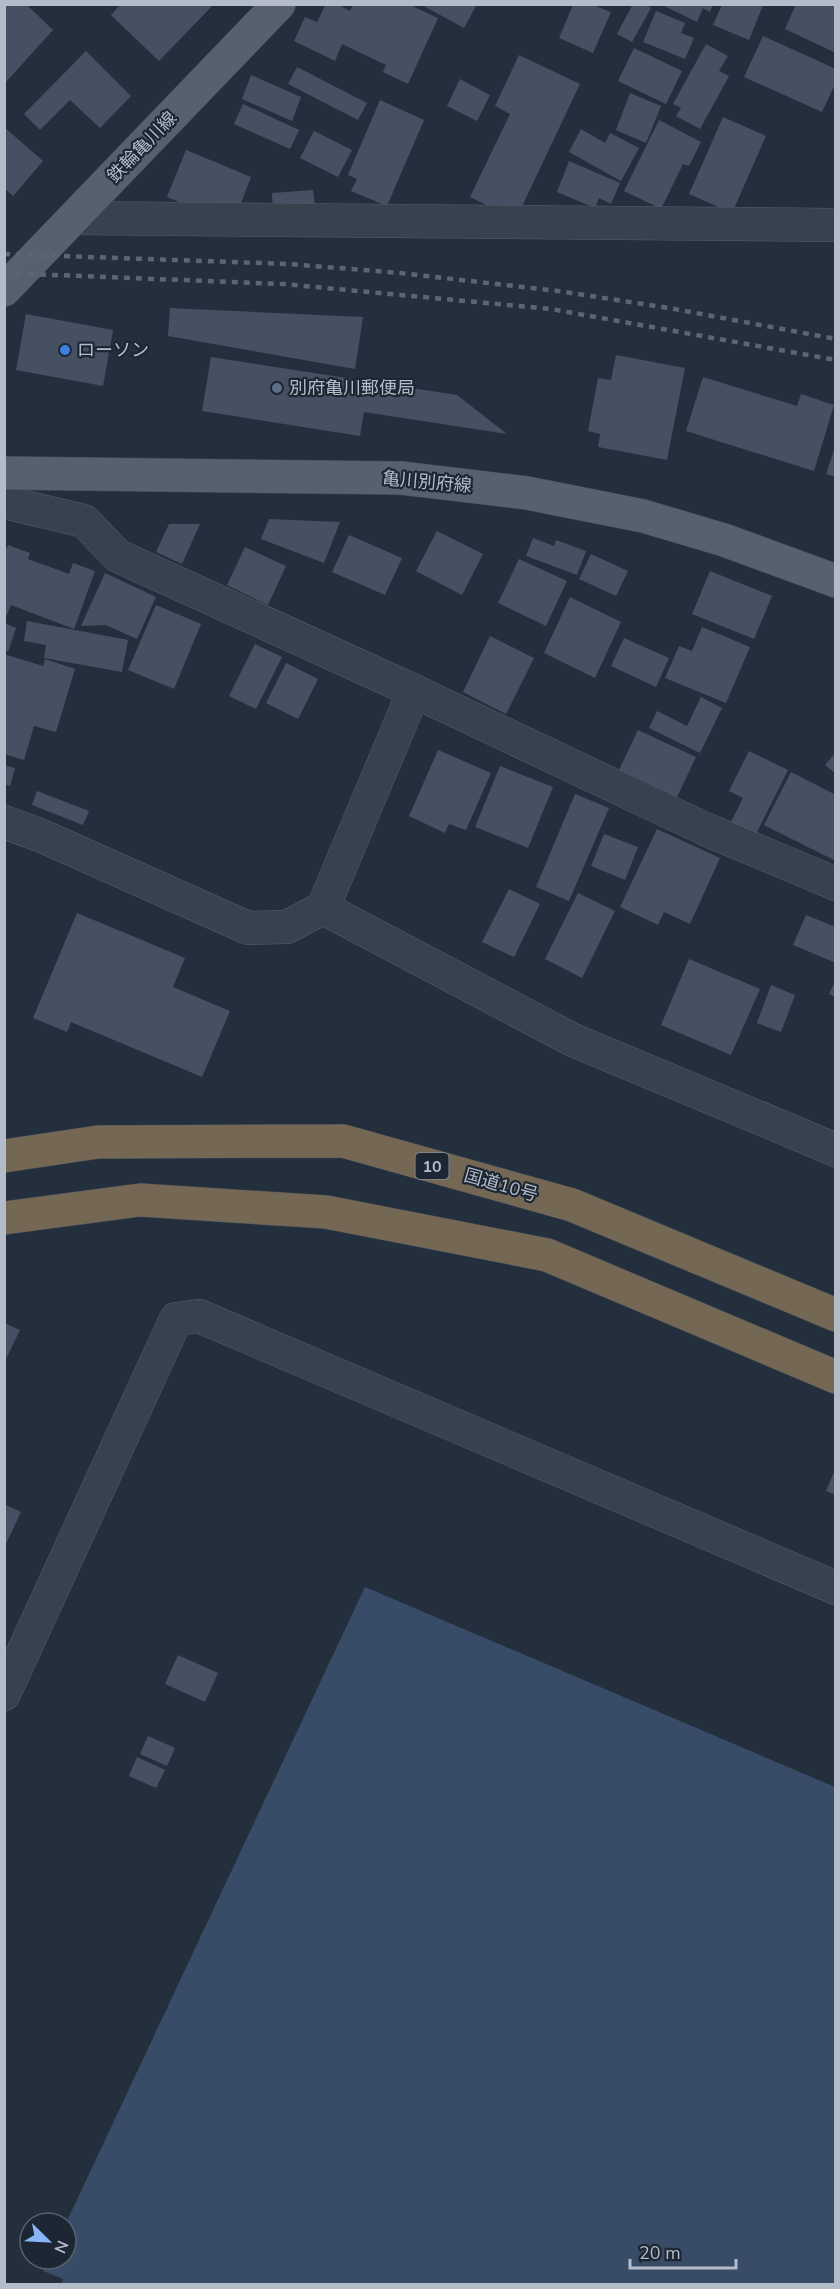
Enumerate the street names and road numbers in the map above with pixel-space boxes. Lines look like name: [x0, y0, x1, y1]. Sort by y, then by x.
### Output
street label: 鉄輪亀川線: [102, 106, 182, 188]
street label: 亀川別府線: [381, 466, 473, 498]
road number: 10: [416, 1153, 448, 1179]
street label: 国道10号: [461, 1163, 541, 1207]

